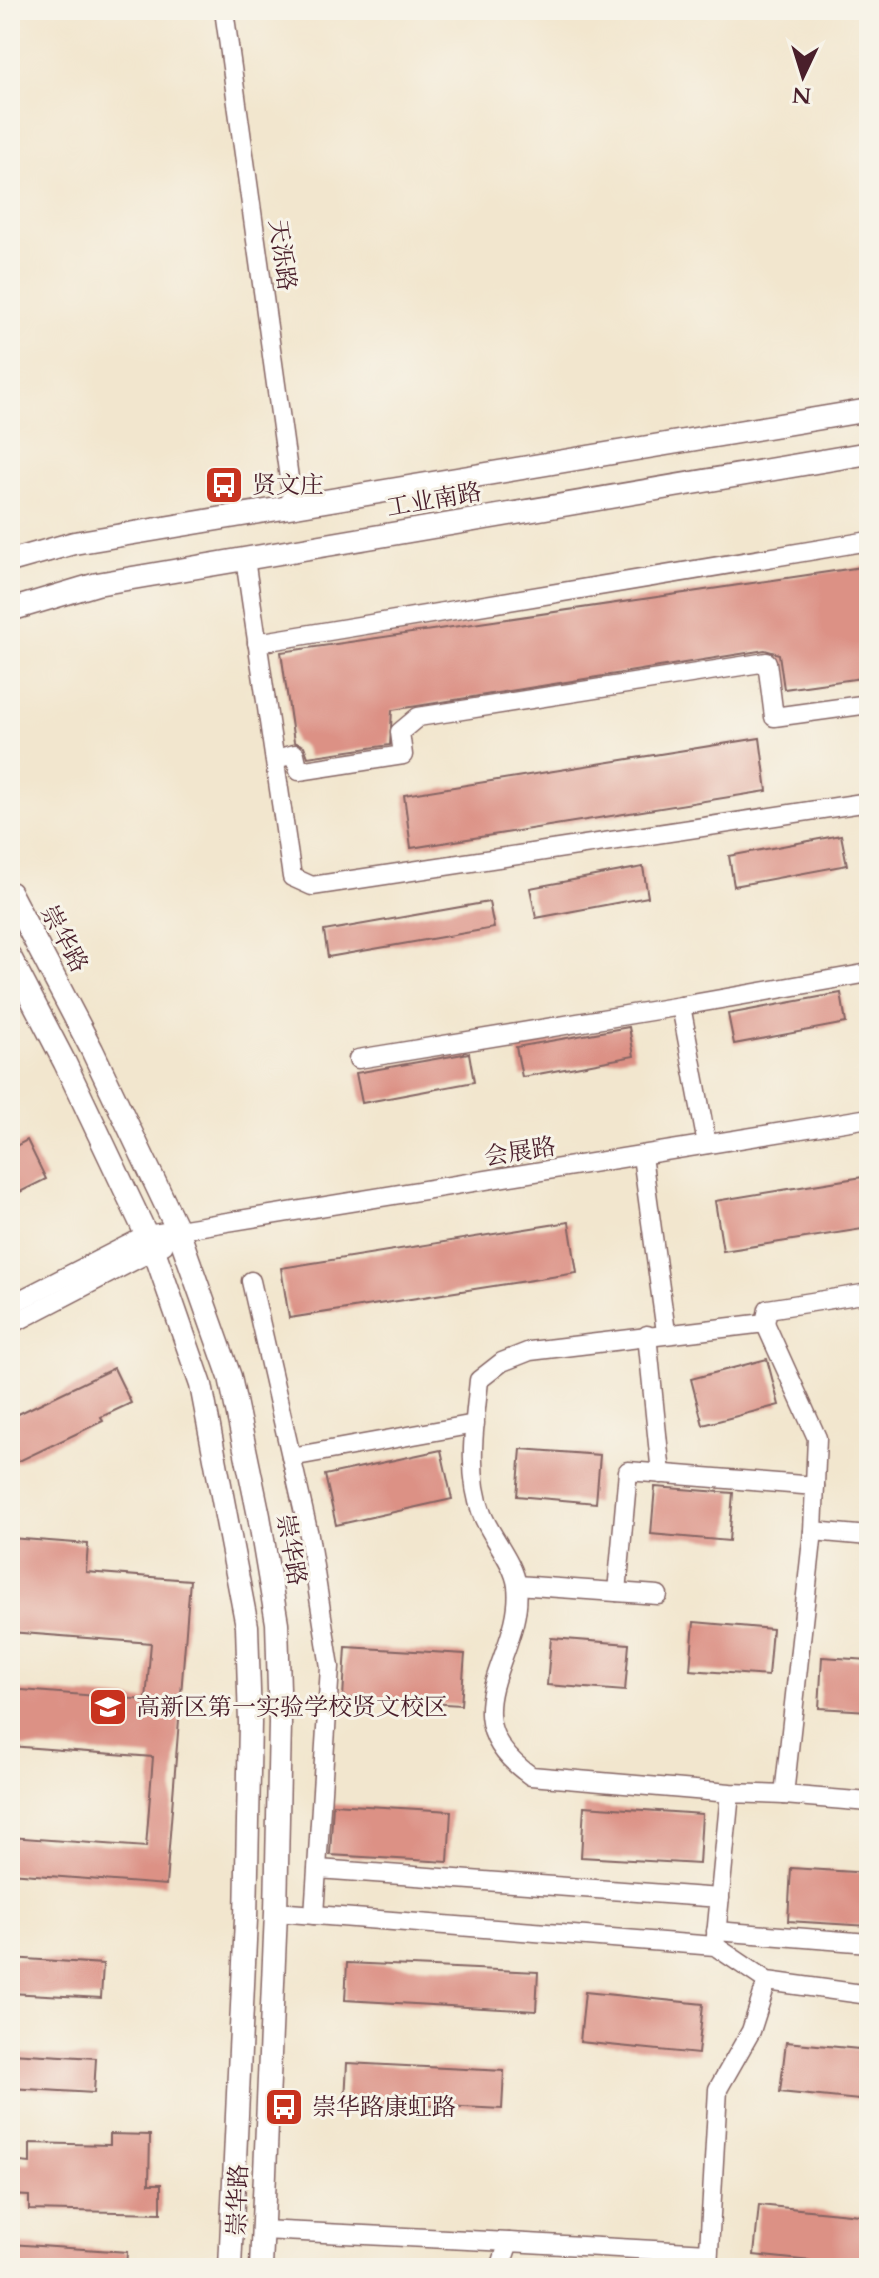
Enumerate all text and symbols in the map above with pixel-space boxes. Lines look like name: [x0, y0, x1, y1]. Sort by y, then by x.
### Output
north arrow: [763, 36, 843, 116]
text: N: [791, 79, 812, 111]
street label: 天泺路: [261, 217, 303, 293]
bus stop icon: 贤文庄: [203, 464, 245, 506]
place label: 贤文庄: [252, 469, 324, 502]
street label: 工业南路: [384, 475, 484, 525]
street label: 崇华路: [33, 899, 95, 979]
street label: 会展路: [482, 1130, 558, 1174]
street label: 崇华路: [268, 1512, 314, 1588]
school or university icon: 高新区第一实验学校贤文校区: [87, 1686, 129, 1728]
place label: 高新区第一实验学校贤文校区: [136, 1691, 448, 1724]
bus stop icon: 崇华路康虹路: [263, 2086, 305, 2128]
place label: 崇华路康虹路: [312, 2091, 456, 2124]
street label: 崇华路: [220, 2163, 256, 2237]

